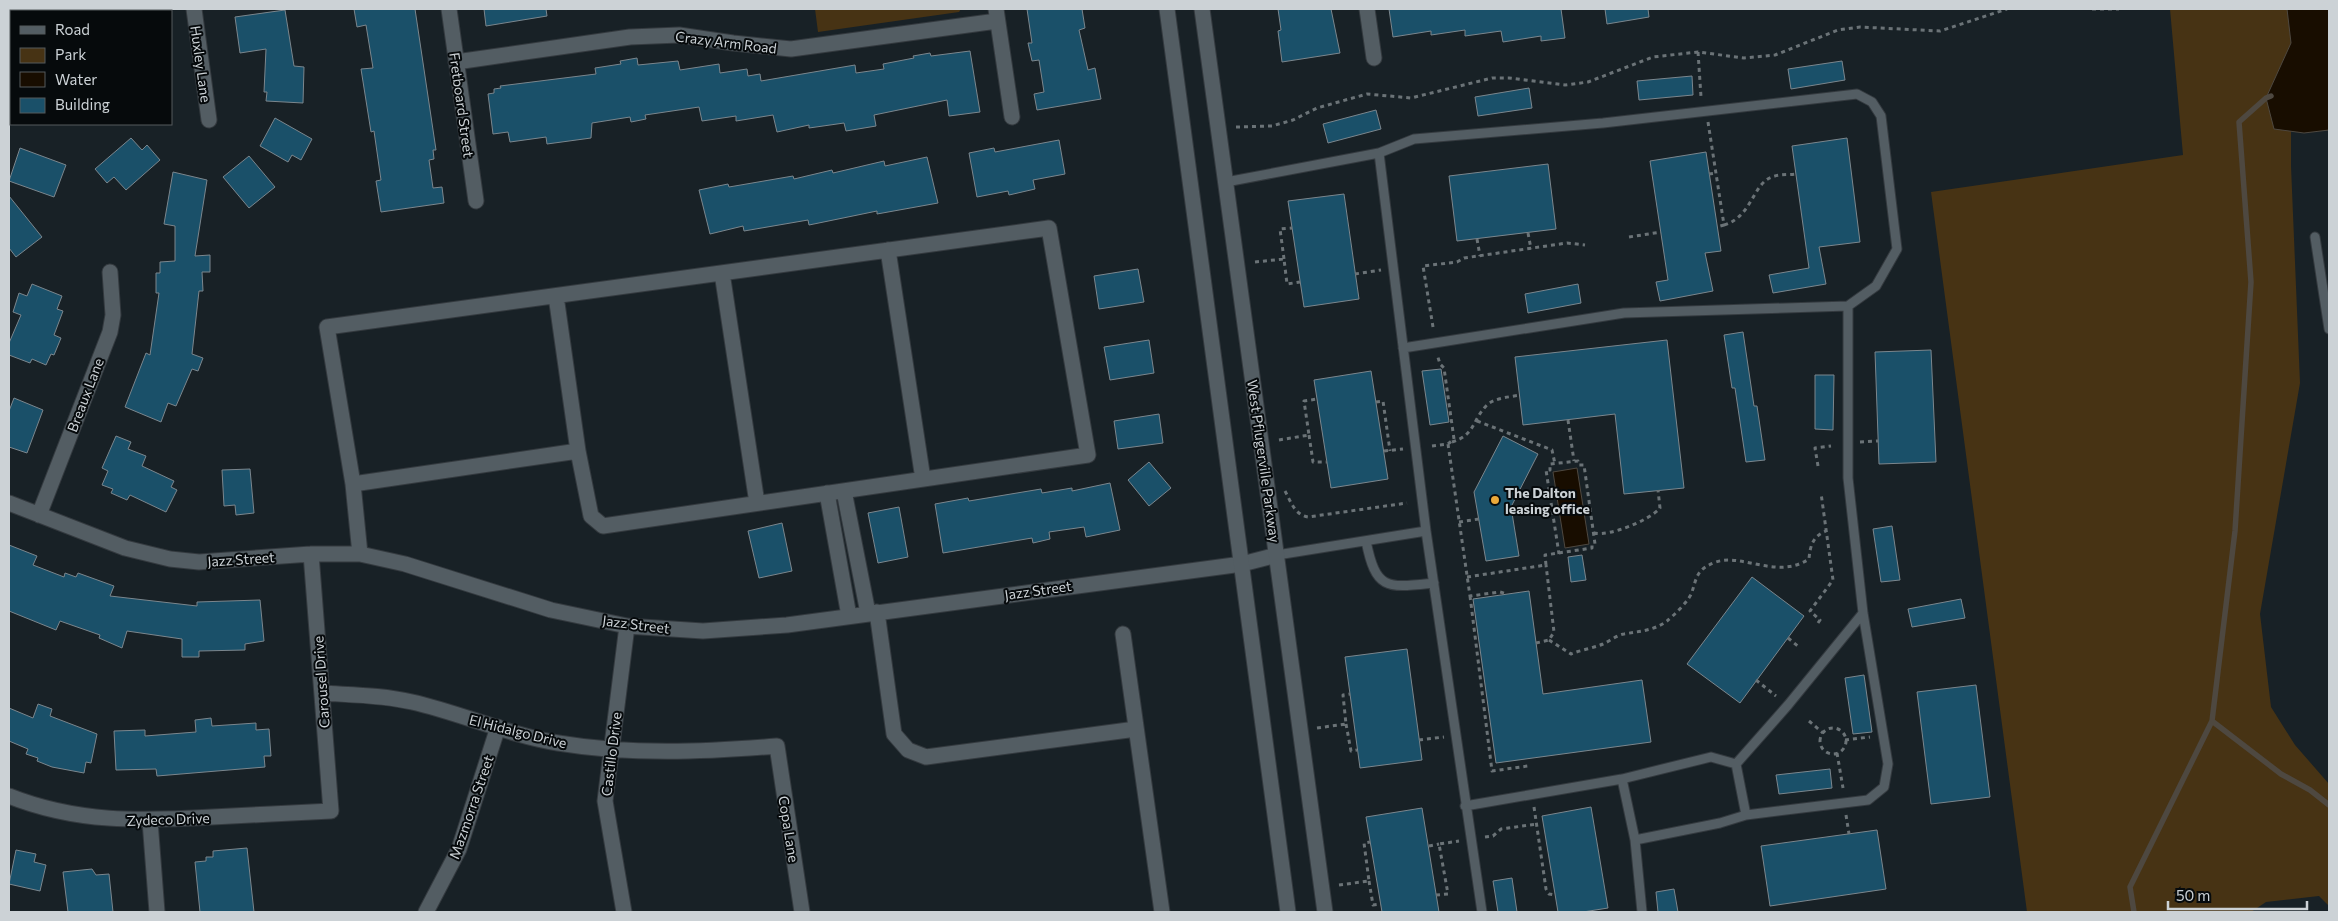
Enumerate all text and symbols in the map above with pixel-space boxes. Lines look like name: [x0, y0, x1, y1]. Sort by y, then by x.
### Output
legend: [10, 10, 172, 125]
text: Road: [55, 20, 90, 38]
street label: Huxley Lane: [187, 25, 215, 103]
street label: Crazy Arm Road: [674, 27, 778, 57]
text: Park: [55, 45, 86, 63]
street label: Fretboard Street: [446, 51, 478, 159]
text: Water: [55, 70, 97, 88]
text: Building: [55, 95, 110, 113]
street label: Breaux Lane: [63, 356, 107, 434]
street label: West Pflugerville Parkway: [1244, 378, 1284, 544]
place label: The Dalton leasing office: [1505, 484, 1590, 517]
marker: The Dalton leasing office: [1489, 494, 1501, 506]
street label: Jazz Street: [207, 548, 276, 570]
street label: Jazz Street: [1003, 577, 1073, 603]
street label: Jazz Street: [601, 611, 671, 637]
street label: Carousel Drive: [309, 635, 333, 729]
street label: El Hidalgo Drive: [467, 711, 569, 751]
street label: Castillo Drive: [597, 711, 625, 797]
street label: Mazmorra Street: [445, 753, 497, 861]
street label: Copa Lane: [775, 795, 803, 863]
street label: Zydeco Drive: [126, 809, 210, 829]
scale bar: [2168, 878, 2307, 910]
text: 50 m: [2176, 886, 2210, 904]

